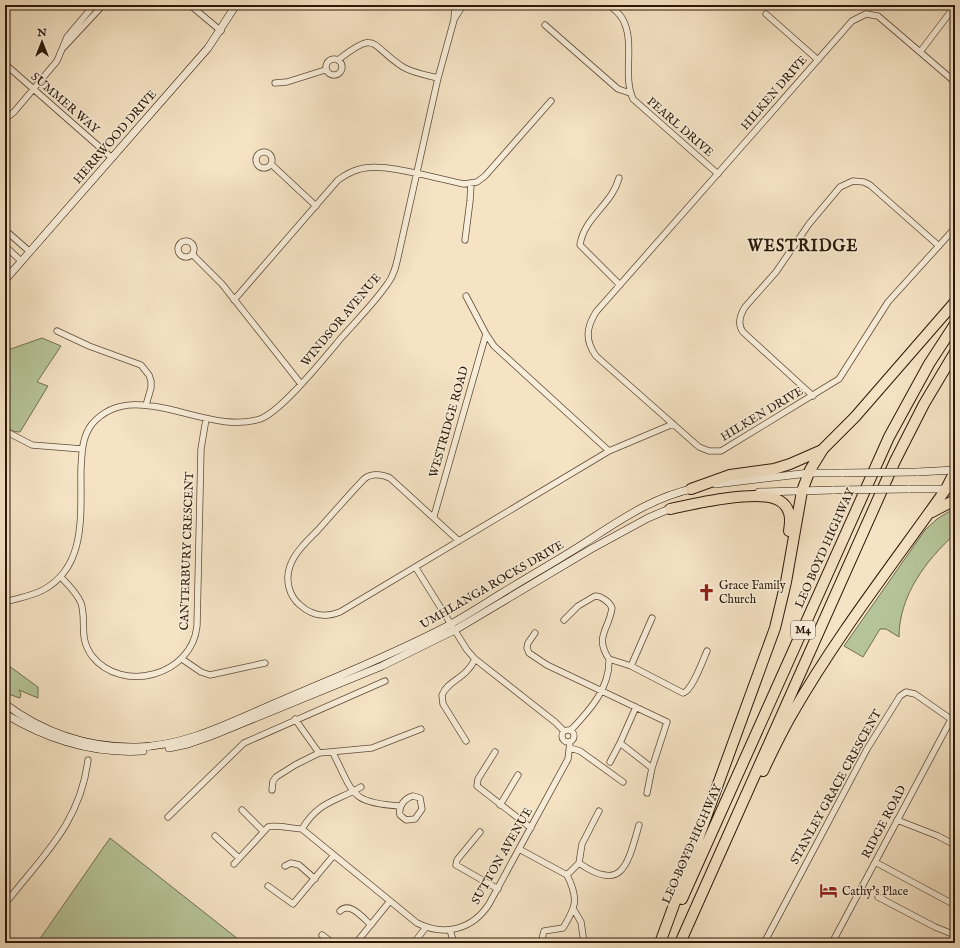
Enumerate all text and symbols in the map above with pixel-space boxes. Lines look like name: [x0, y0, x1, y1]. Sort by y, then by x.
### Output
north arrow: [22, 22, 62, 62]
text: N: [36, 26, 47, 40]
street label: HILKEN DRIVE: [738, 53, 810, 133]
street label: SUMMER WAY: [28, 69, 103, 137]
street label: HERRWOOD DRIVE: [70, 87, 160, 187]
street label: PEARL DRIVE: [644, 94, 716, 160]
district label: WESTRIDGE: [747, 237, 858, 257]
street label: WINDSOR AVENUE: [298, 270, 384, 370]
street label: WESTRIDGE ROAD: [426, 364, 472, 479]
street label: HILKEN DRIVE: [718, 383, 806, 445]
street label: CANTERBURY CRESCENT: [177, 471, 197, 631]
street label: LEO BOYD HIGHWAY: [792, 485, 859, 610]
street label: UMHLANGA ROCKS DRIVE: [417, 538, 567, 632]
place label: Grace Family Church: [719, 578, 786, 607]
church icon: Grace Family Church: [696, 582, 716, 602]
road number: M4: [791, 621, 815, 639]
street label: STANLEY GRACE CRESCENT: [787, 707, 885, 867]
street label: LEO BOYD HIGHWAY: [659, 781, 726, 906]
street label: RIDGE ROAD: [858, 783, 910, 861]
street label: SUTTON AVENUE: [468, 805, 536, 907]
hotel icon: Cathy's Place: [819, 881, 839, 901]
place label: Cathy's Place: [842, 884, 909, 899]

